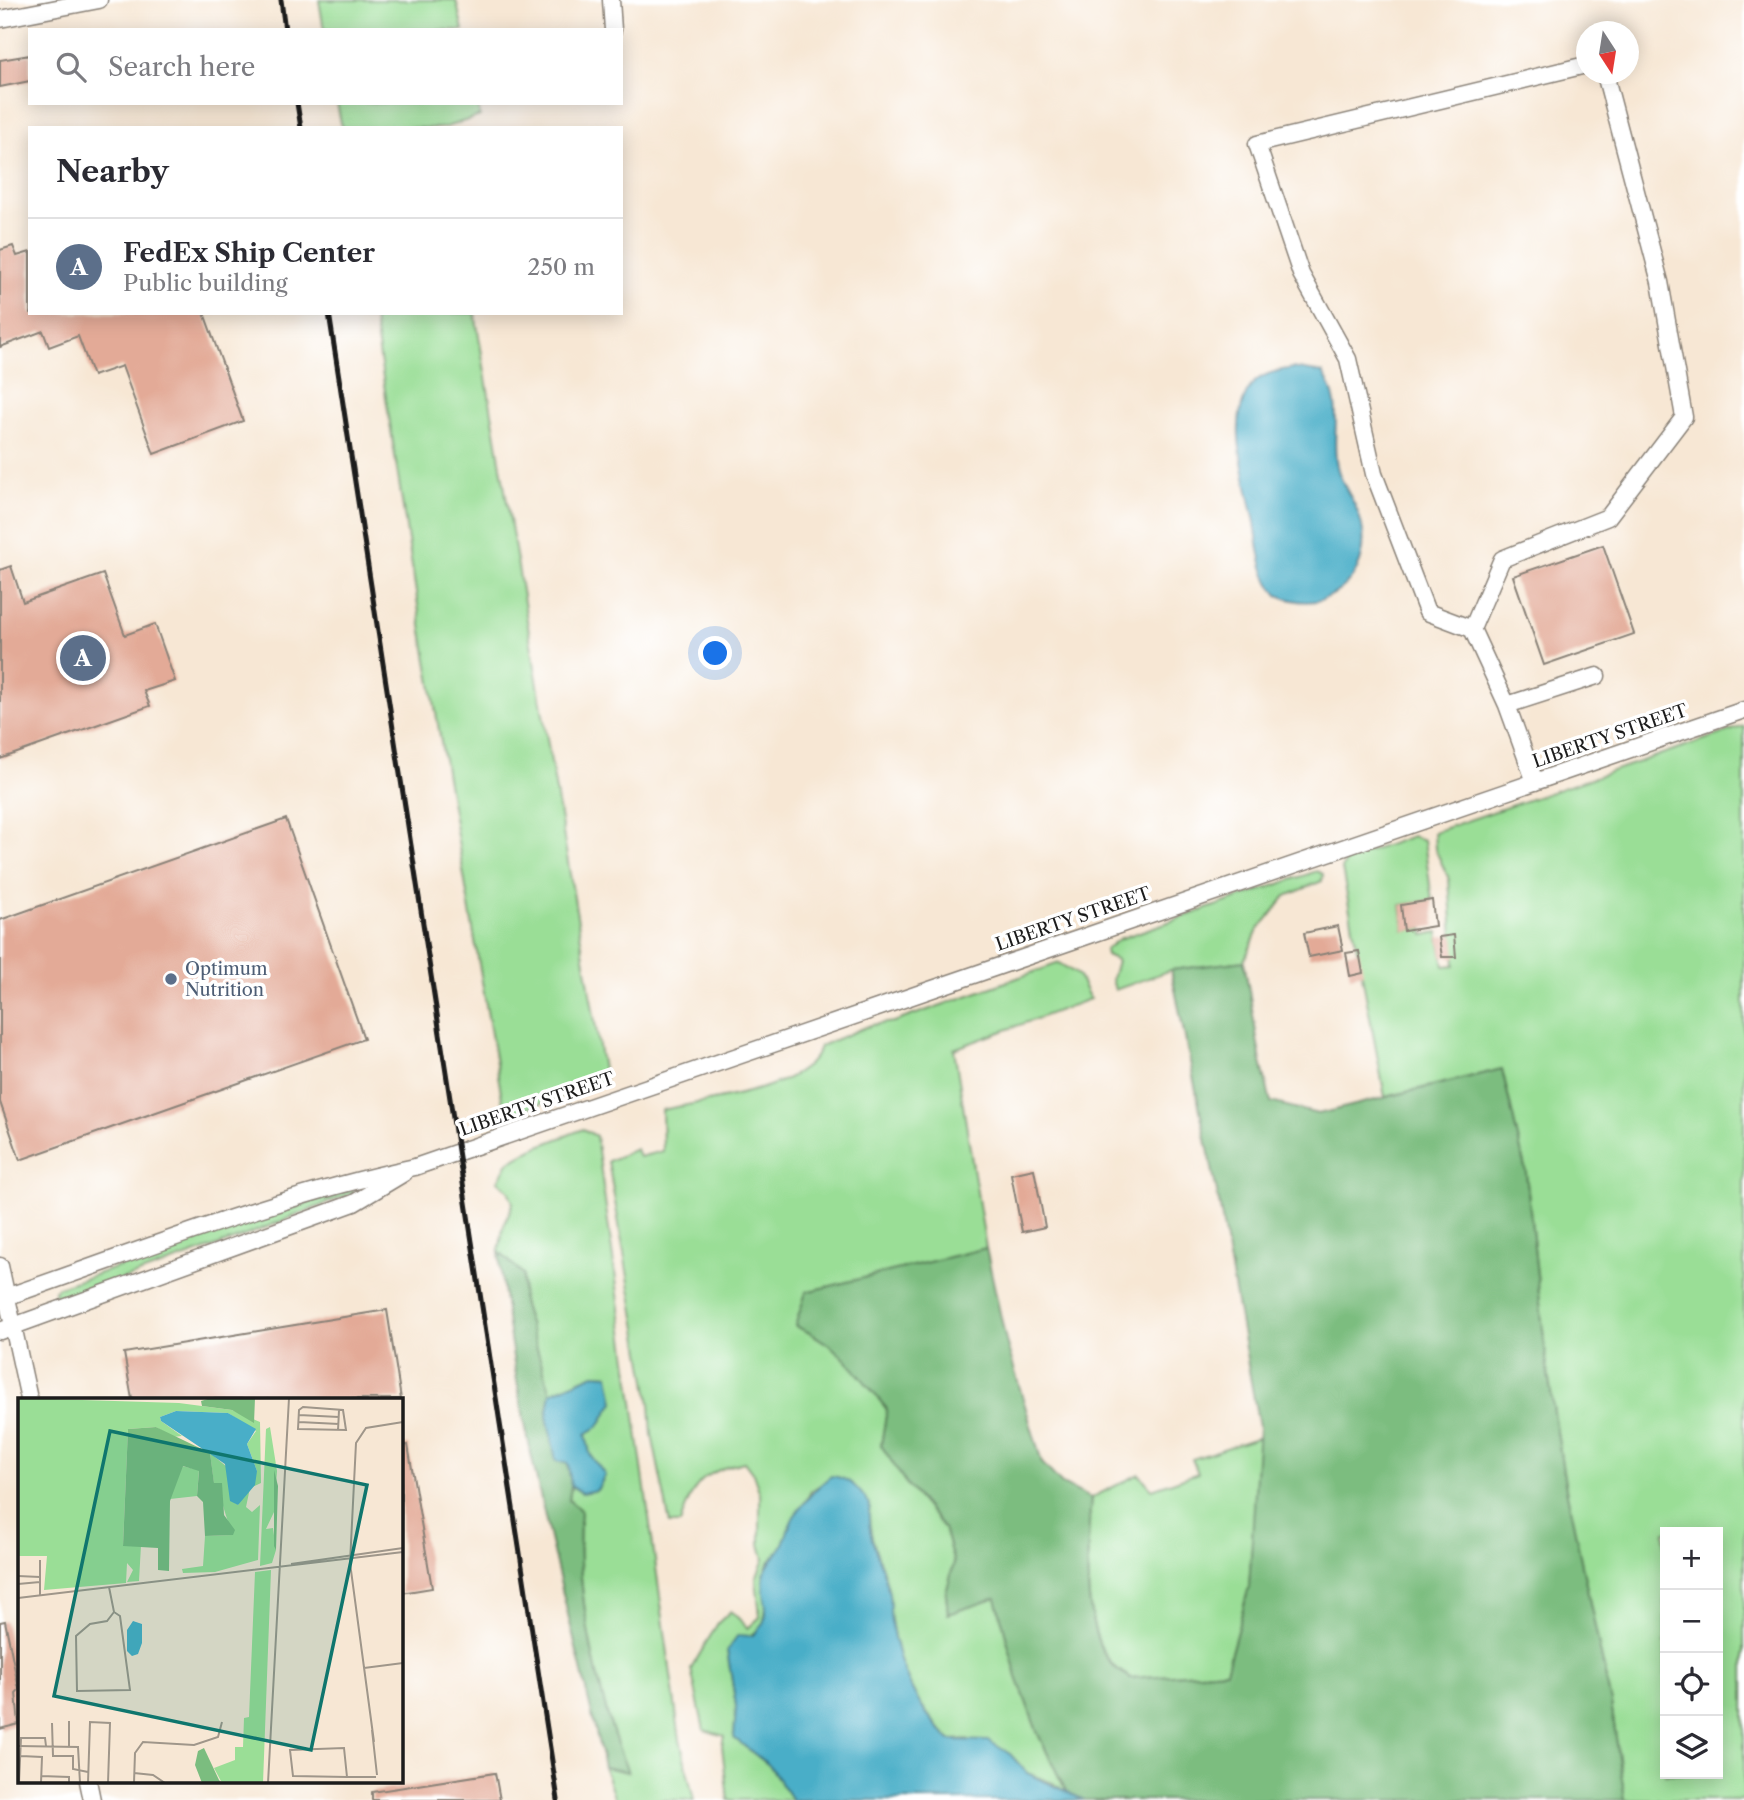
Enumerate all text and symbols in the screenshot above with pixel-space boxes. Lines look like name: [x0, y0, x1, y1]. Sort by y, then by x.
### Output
north arrow: [1576, 21, 1639, 84]
search box: [28, 28, 623, 105]
icon: search: [52, 48, 90, 86]
text: Search here: [108, 51, 255, 83]
text: Nearby: [56, 153, 169, 190]
text: FedEx Ship Center: [123, 237, 375, 269]
text: A: [70, 253, 88, 281]
text: 250 m: [527, 253, 595, 281]
text: Public building: [123, 269, 288, 297]
pin: A: [60, 632, 106, 684]
your location: [698, 636, 732, 670]
street label: LIBERTY STREET: [1530, 699, 1691, 773]
street label: LIBERTY STREET: [993, 882, 1154, 956]
place label: Optimum Nutrition: [185, 958, 268, 1001]
marker: Optimum Nutrition: [163, 971, 179, 987]
street label: LIBERTY STREET: [457, 1067, 618, 1141]
inset map: [18, 1398, 402, 1783]
map controls: [1660, 1527, 1723, 1779]
button: +: [1660, 1527, 1723, 1590]
button: −: [1660, 1590, 1723, 1653]
button: locate: [1660, 1653, 1723, 1716]
button: layers: [1660, 1716, 1723, 1779]

